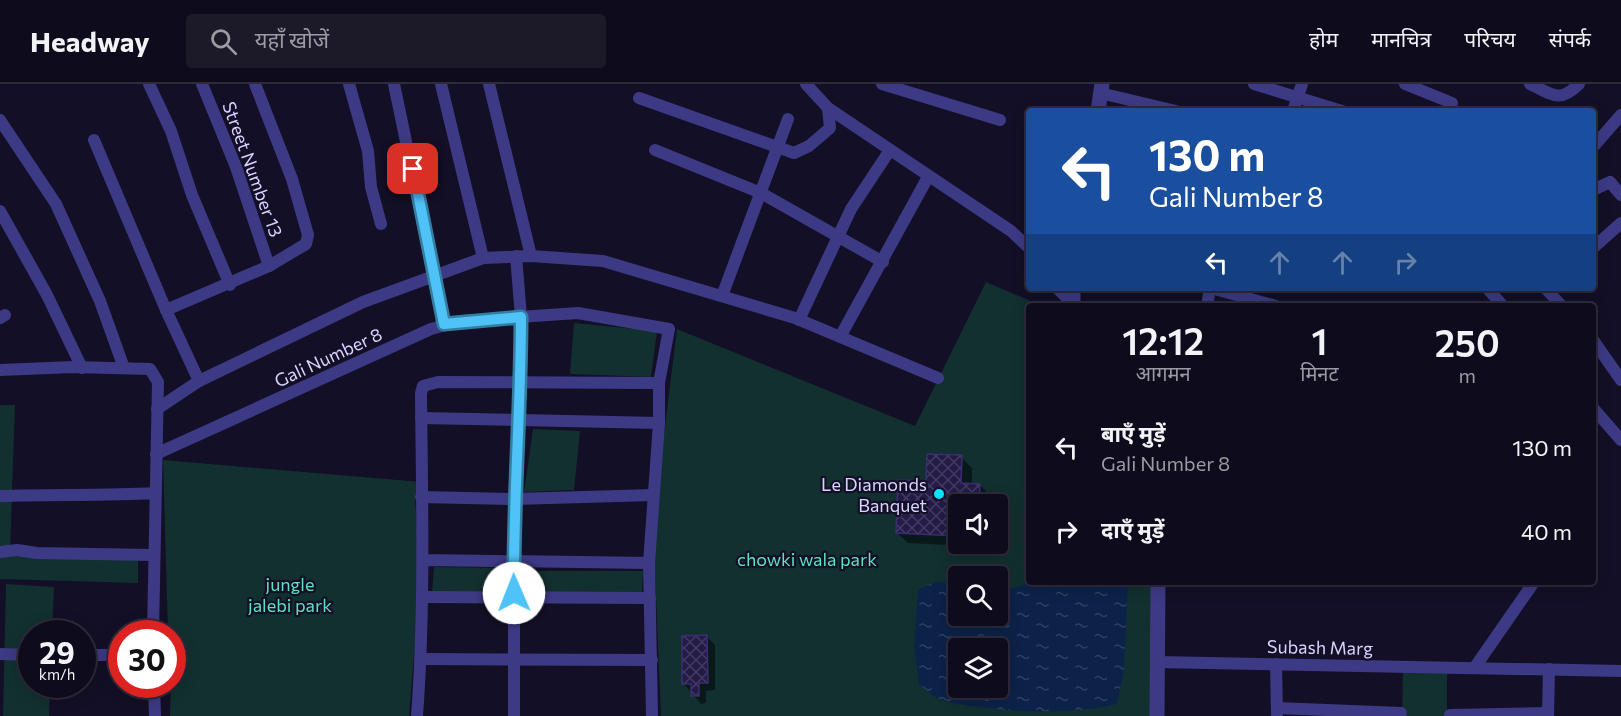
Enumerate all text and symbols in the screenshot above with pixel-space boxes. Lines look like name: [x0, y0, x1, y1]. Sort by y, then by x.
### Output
search box: [186, 14, 606, 68]
text: Headway: [30, 24, 150, 58]
icon: search: [207, 25, 240, 58]
text: यहाँ खोजें: [255, 26, 329, 53]
text: होम: [1309, 26, 1338, 51]
text: मानचित्र: [1371, 26, 1431, 51]
text: परिचय: [1464, 26, 1516, 51]
text: संपर्क: [1549, 26, 1591, 51]
street label: Street Number 13: [218, 98, 288, 240]
text: 130 m: [1149, 128, 1265, 180]
icon: left: [1050, 132, 1128, 210]
pin: [387, 143, 438, 194]
icon: arrive: [396, 152, 429, 185]
text: Gali Number 8: [1149, 180, 1323, 213]
icon: left: [1200, 246, 1233, 279]
icon: ahead: [1263, 246, 1296, 279]
icon: ahead: [1326, 246, 1359, 279]
icon: right: [1389, 246, 1422, 279]
text: 12:12: [1122, 318, 1204, 362]
text: 1: [1311, 318, 1327, 362]
text: 250: [1435, 320, 1500, 364]
street label: Gali Number 8: [271, 322, 385, 392]
text: आगमन: [1136, 361, 1191, 385]
text: मिनट: [1300, 361, 1339, 385]
text: m: [1459, 363, 1476, 387]
text: बाएँ मुड़ें: [1101, 420, 1166, 447]
icon: left: [1050, 431, 1083, 464]
text: 130 m: [1512, 434, 1572, 461]
text: Gali Number 8: [1101, 451, 1230, 475]
place label: Le Diamonds Banquet: [821, 473, 927, 516]
marker: Le Diamonds Banquet: [932, 487, 946, 501]
map controls: [948, 494, 1008, 698]
button: sound: [948, 494, 1008, 554]
icon: right: [1050, 515, 1083, 548]
text: दाएँ मुड़ें: [1101, 516, 1164, 543]
text: 40 m: [1521, 518, 1572, 545]
park label: chowki wala park: [737, 548, 877, 570]
position arrow: [482, 561, 546, 625]
button: search: [948, 566, 1008, 626]
park label: jungle jalebi park: [248, 573, 332, 616]
speed limit sign: 30: [108, 620, 186, 698]
text: 29: [39, 633, 75, 670]
street label: Subash Marg: [1267, 635, 1373, 659]
button: layers: [948, 638, 1008, 698]
text: km/h: [39, 665, 75, 683]

